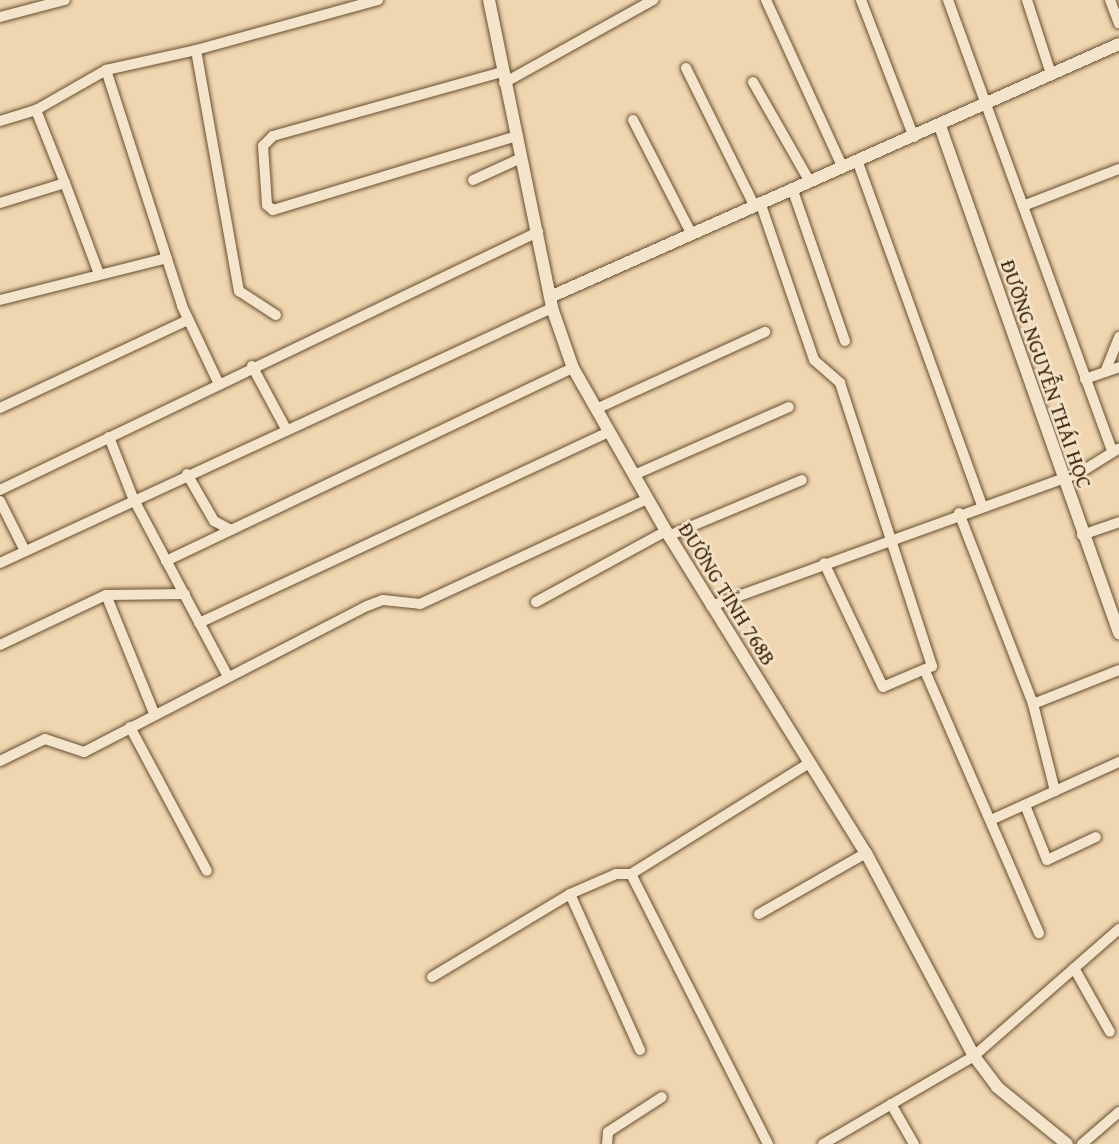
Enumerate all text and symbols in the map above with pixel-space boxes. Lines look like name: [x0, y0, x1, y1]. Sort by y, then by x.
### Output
street label: ĐƯỜNG NGUYỄN THÁI HỌC: [995, 256, 1097, 492]
street label: ĐƯỜNG TỈNH 768B: [673, 518, 781, 670]

